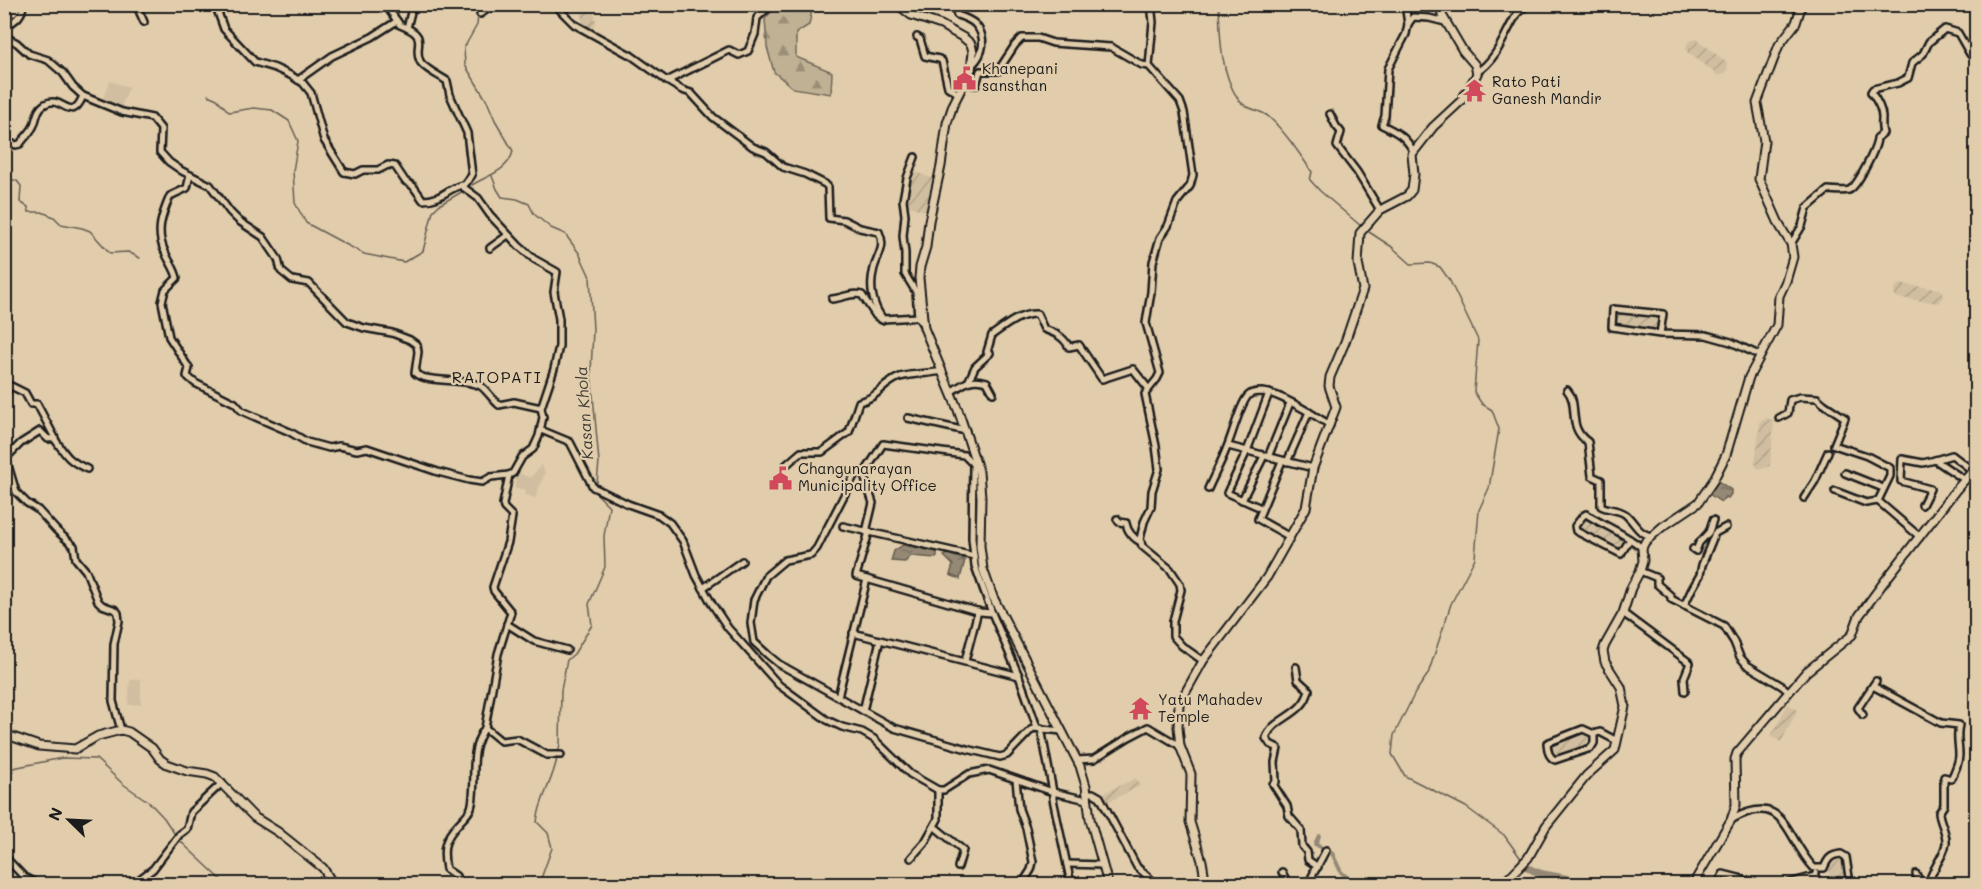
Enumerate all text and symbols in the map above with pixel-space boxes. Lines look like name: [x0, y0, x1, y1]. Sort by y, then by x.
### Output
place label: Khanepani sansthan: [982, 58, 1058, 95]
public building icon: Khanepani sansthan: [951, 65, 977, 91]
place label: Rato Pati Ganesh Mandir: [1492, 71, 1602, 108]
temple icon: Rato Pati Ganesh Mandir: [1461, 78, 1487, 104]
district label: RATOPATI: [452, 366, 542, 387]
water label: Kasan Khola: [570, 366, 597, 460]
place label: Changunarayan Municipality Office: [798, 458, 937, 495]
public building icon: Changunarayan Municipality Office: [767, 465, 793, 491]
place label: Yatu Mahadev Temple: [1158, 689, 1263, 726]
temple icon: Yatu Mahadev Temple: [1127, 696, 1153, 722]
north arrow: [39, 790, 99, 850]
text: N: [43, 804, 67, 824]

